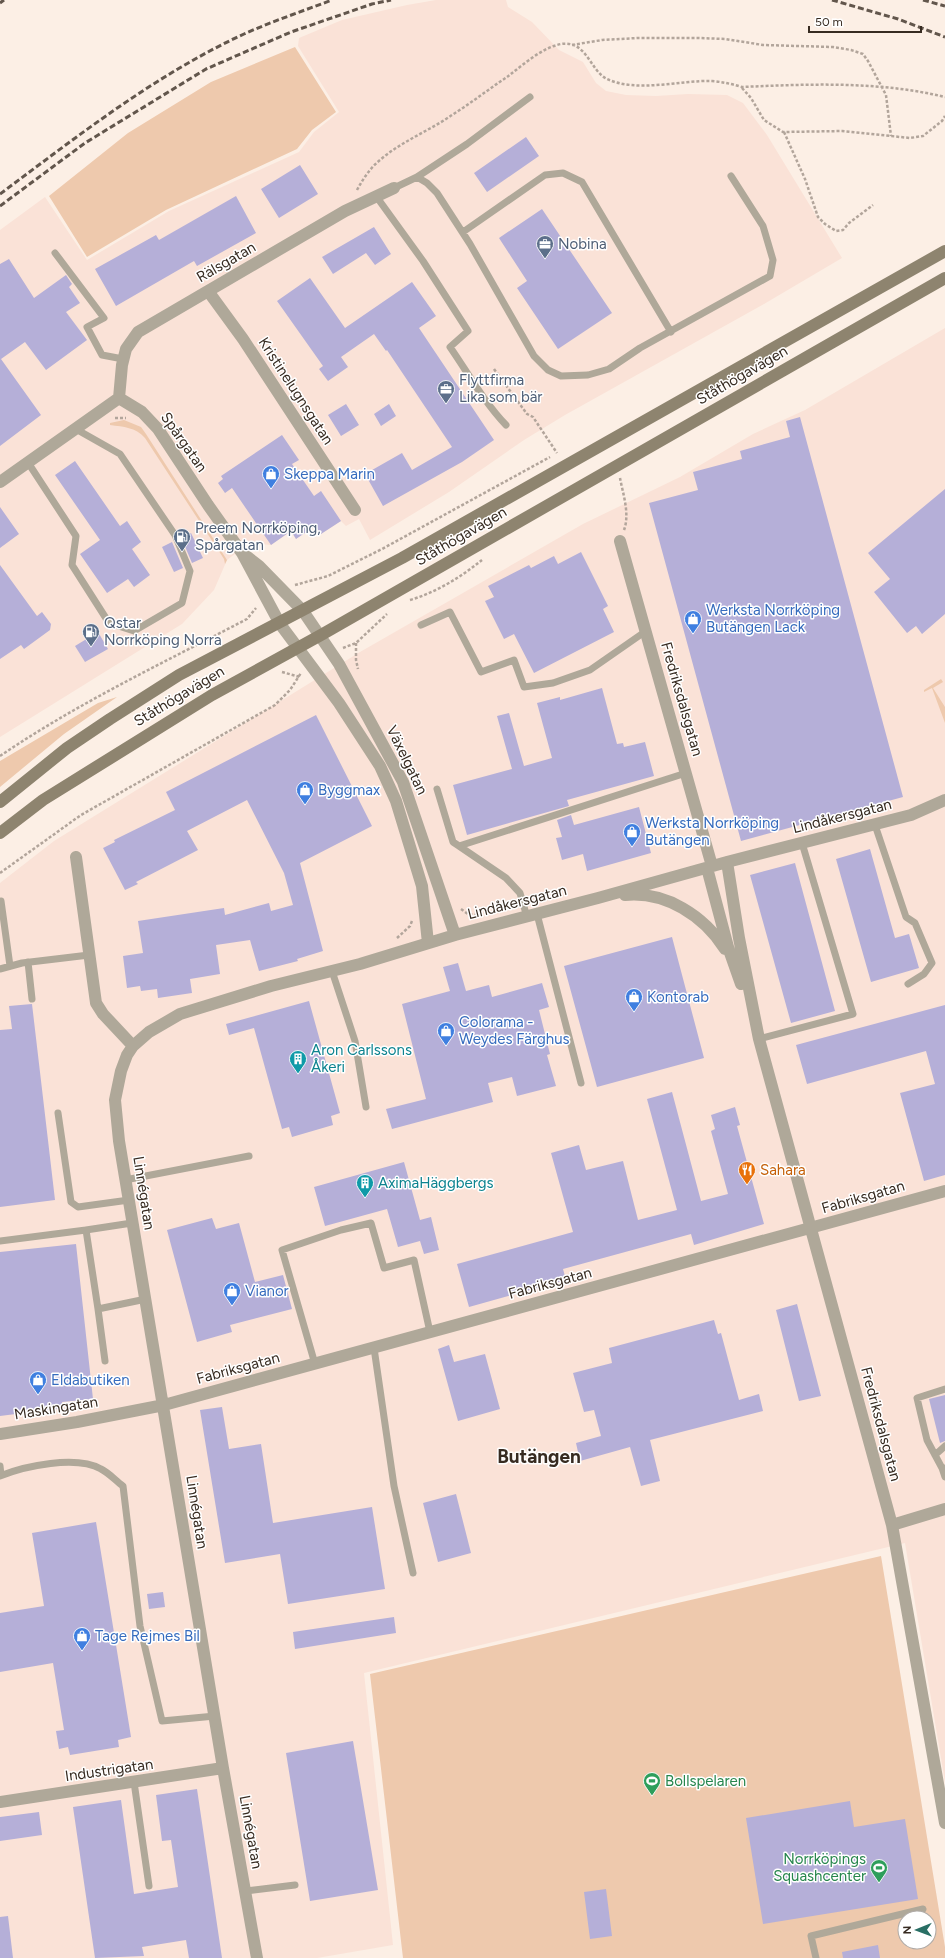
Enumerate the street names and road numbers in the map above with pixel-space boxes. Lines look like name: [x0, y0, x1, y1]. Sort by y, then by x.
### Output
street label: Rälsgatan: [193, 238, 259, 286]
street label: Kristinelugnsgatan: [255, 334, 337, 448]
street label: Ståthögavägen: [693, 342, 791, 408]
street label: Spårgatan: [157, 409, 211, 475]
street label: Ståthögavägen: [412, 503, 510, 569]
street label: Fredriksdalsgatan: [657, 640, 707, 758]
street label: Ståthögavägen: [130, 662, 228, 730]
street label: Växelgatan: [383, 722, 431, 798]
street label: Lindåkersgatan: [791, 795, 893, 837]
street label: Lindåkersgatan: [466, 881, 568, 923]
street label: Linnégatan: [129, 1155, 159, 1231]
street label: Fabriksgatan: [819, 1177, 907, 1217]
street label: Fabriksgatan: [506, 1263, 594, 1303]
street label: Fabriksgatan: [194, 1348, 282, 1388]
street label: Fredriksdalsgatan: [857, 1365, 905, 1483]
street label: Maskingatan: [13, 1392, 99, 1424]
street label: Linnégatan: [182, 1474, 212, 1550]
street label: Industrigatan: [64, 1755, 154, 1785]
street label: Linnégatan: [236, 1794, 266, 1870]

